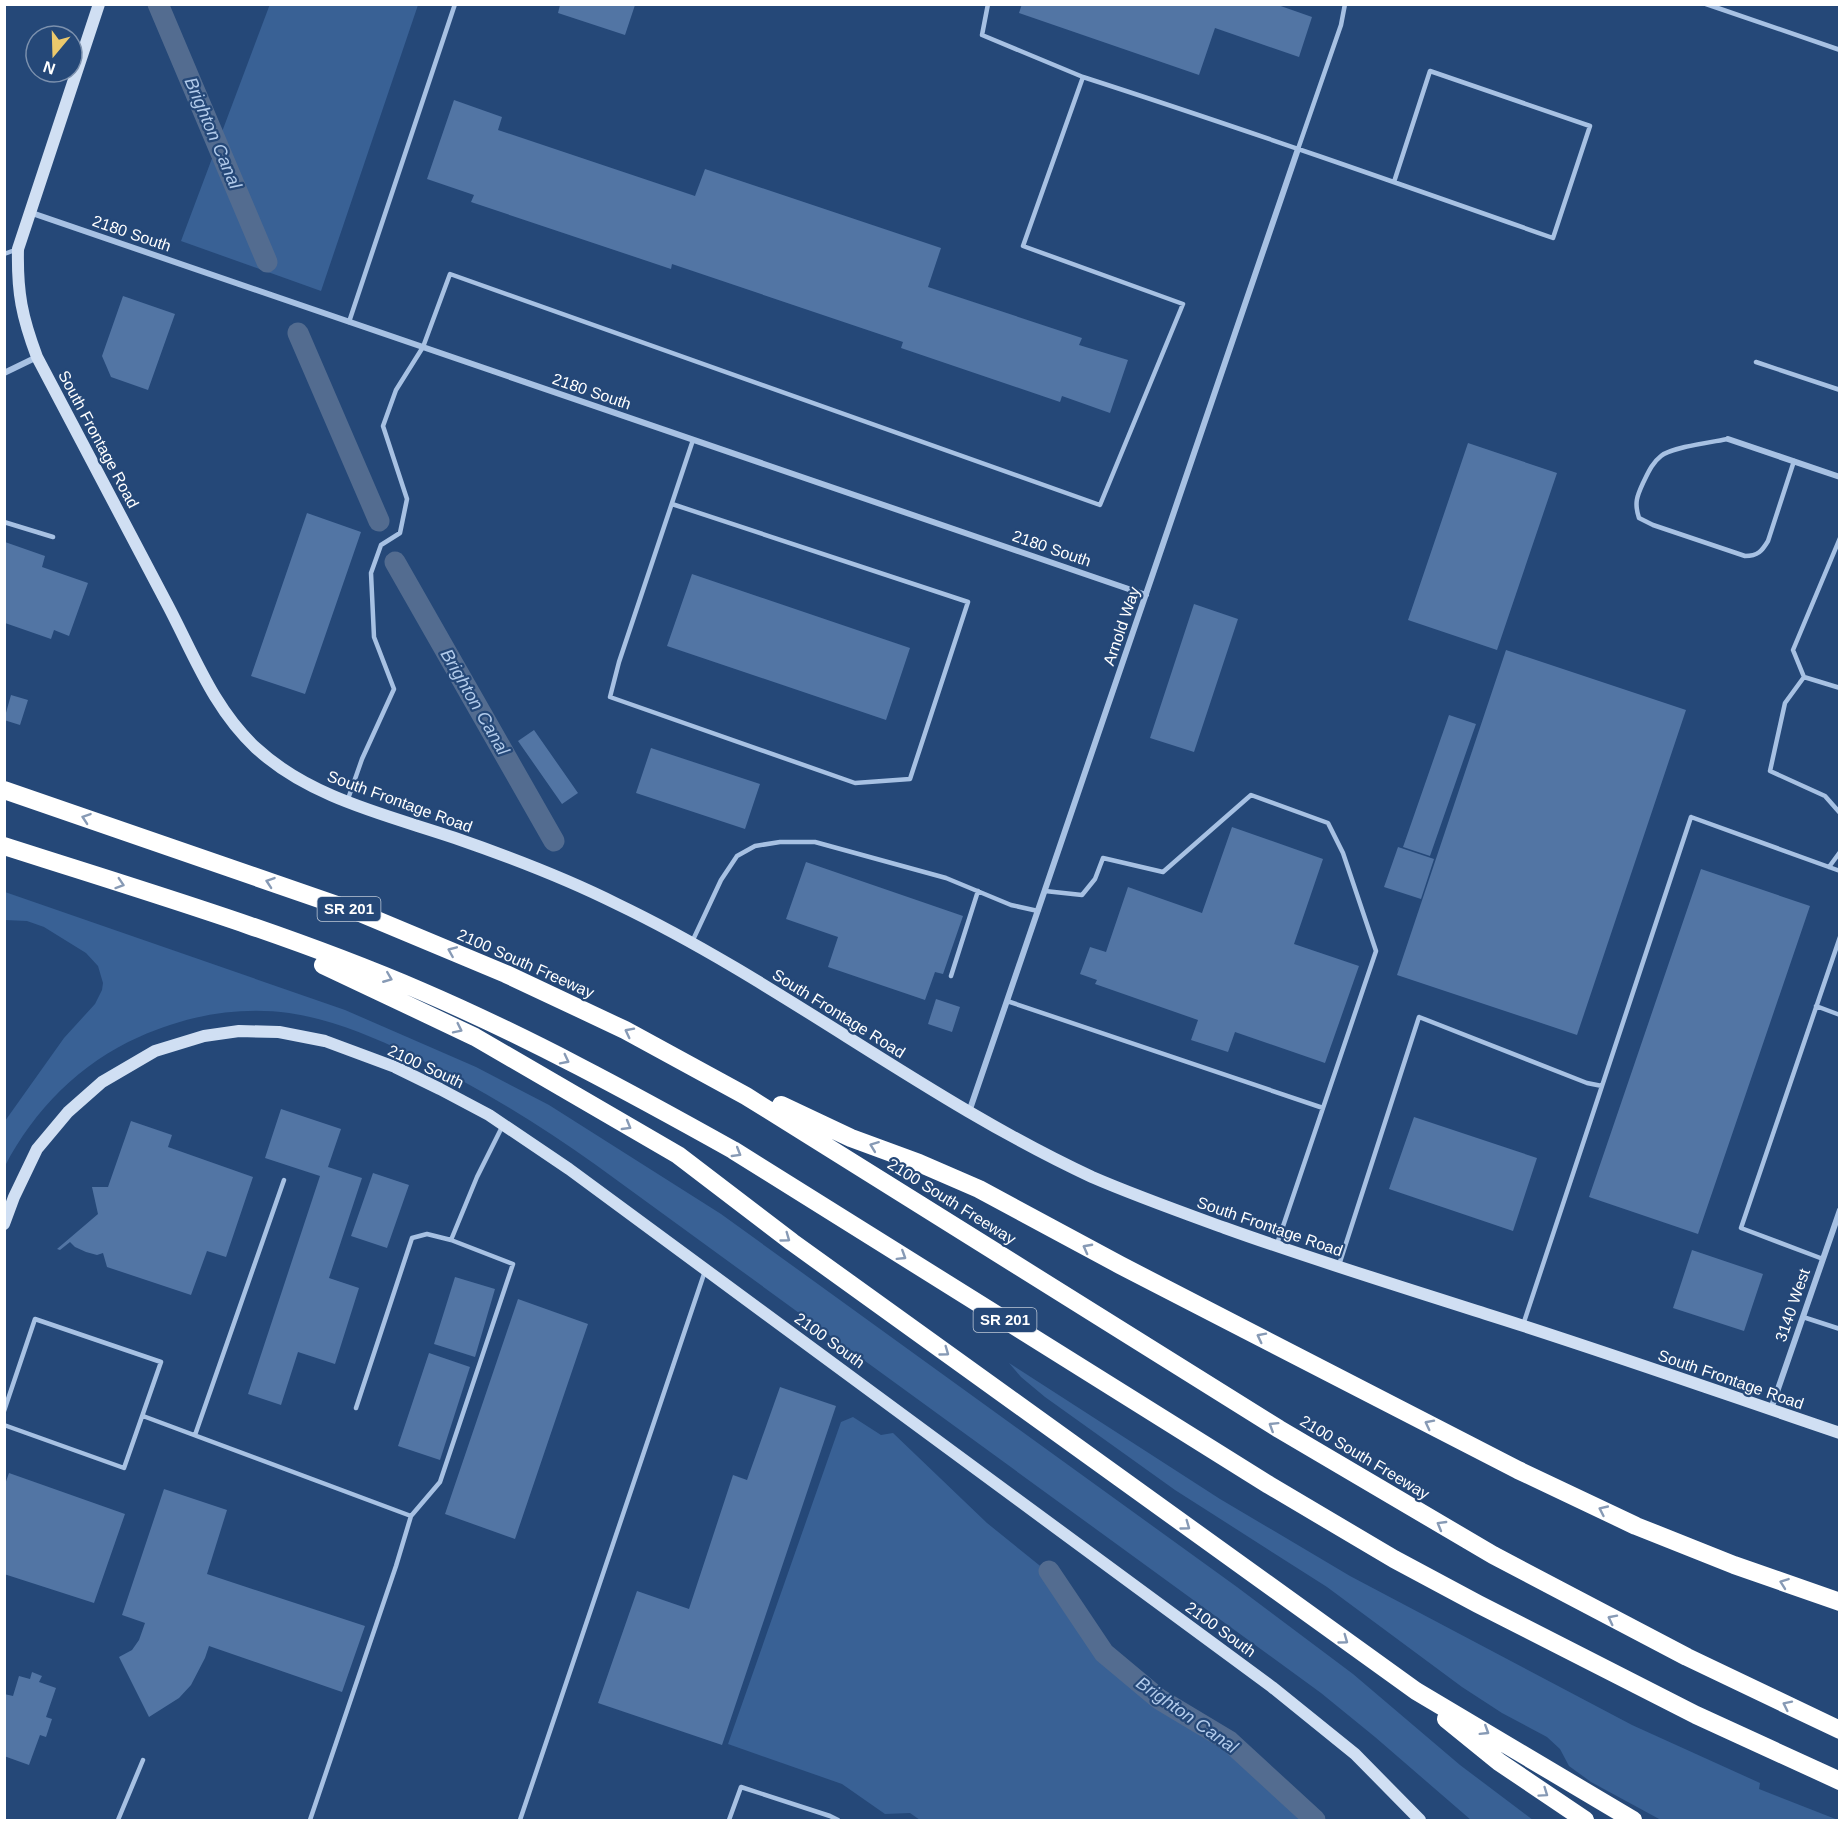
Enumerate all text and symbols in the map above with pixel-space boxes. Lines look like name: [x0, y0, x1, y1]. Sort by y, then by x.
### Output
north arrow: [24, 24, 84, 84]
text: N: [41, 58, 58, 78]
water label: Brighton Canal: [181, 74, 246, 193]
street label: 2180 South: [90, 212, 173, 255]
street label: South Frontage Road: [55, 368, 142, 511]
street label: 2180 South: [550, 370, 633, 413]
street label: 2180 South: [1010, 527, 1093, 570]
street label: Arnold Way: [1100, 585, 1143, 668]
water label: Brighton Canal: [437, 645, 514, 759]
street label: South Frontage Road: [325, 767, 475, 836]
one-way arrow: [81, 813, 91, 825]
one-way arrow: [114, 876, 125, 889]
one-way arrow: [265, 876, 276, 889]
road number: SR 201: [318, 897, 380, 921]
street label: 2100 South Freeway: [455, 926, 597, 1001]
one-way arrow: [447, 946, 458, 958]
street label: South Frontage Road: [769, 966, 908, 1061]
one-way arrow: [382, 971, 393, 983]
one-way arrow: [452, 1021, 463, 1033]
one-way arrow: [625, 1028, 636, 1039]
street label: 2100 South: [385, 1041, 466, 1091]
one-way arrow: [559, 1053, 570, 1064]
one-way arrow: [621, 1119, 632, 1130]
one-way arrow: [869, 1141, 880, 1153]
one-way arrow: [731, 1145, 741, 1157]
street label: 2100 South Freeway: [885, 1155, 1019, 1248]
street label: South Frontage Road: [1195, 1194, 1345, 1259]
one-way arrow: [780, 1231, 791, 1242]
one-way arrow: [1083, 1244, 1093, 1255]
one-way arrow: [896, 1248, 906, 1260]
street label: 3140 West: [1772, 1266, 1813, 1344]
road number: SR 201: [974, 1308, 1036, 1332]
street label: 2100 South: [792, 1309, 868, 1371]
one-way arrow: [1256, 1333, 1267, 1344]
one-way arrow: [939, 1344, 950, 1355]
street label: South Frontage Road: [1656, 1347, 1806, 1412]
street label: 2100 South Freeway: [1297, 1412, 1432, 1503]
one-way arrow: [1424, 1420, 1435, 1431]
one-way arrow: [1269, 1421, 1279, 1433]
one-way arrow: [1599, 1506, 1610, 1518]
one-way arrow: [1180, 1519, 1191, 1530]
one-way arrow: [1437, 1521, 1447, 1532]
one-way arrow: [1779, 1578, 1790, 1591]
street label: 2100 South: [1183, 1598, 1259, 1660]
one-way arrow: [1607, 1614, 1618, 1626]
one-way arrow: [1337, 1633, 1348, 1644]
water label: Brighton Canal: [1132, 1673, 1242, 1758]
one-way arrow: [1782, 1701, 1793, 1712]
one-way arrow: [1479, 1724, 1489, 1736]
one-way arrow: [1537, 1786, 1548, 1797]

